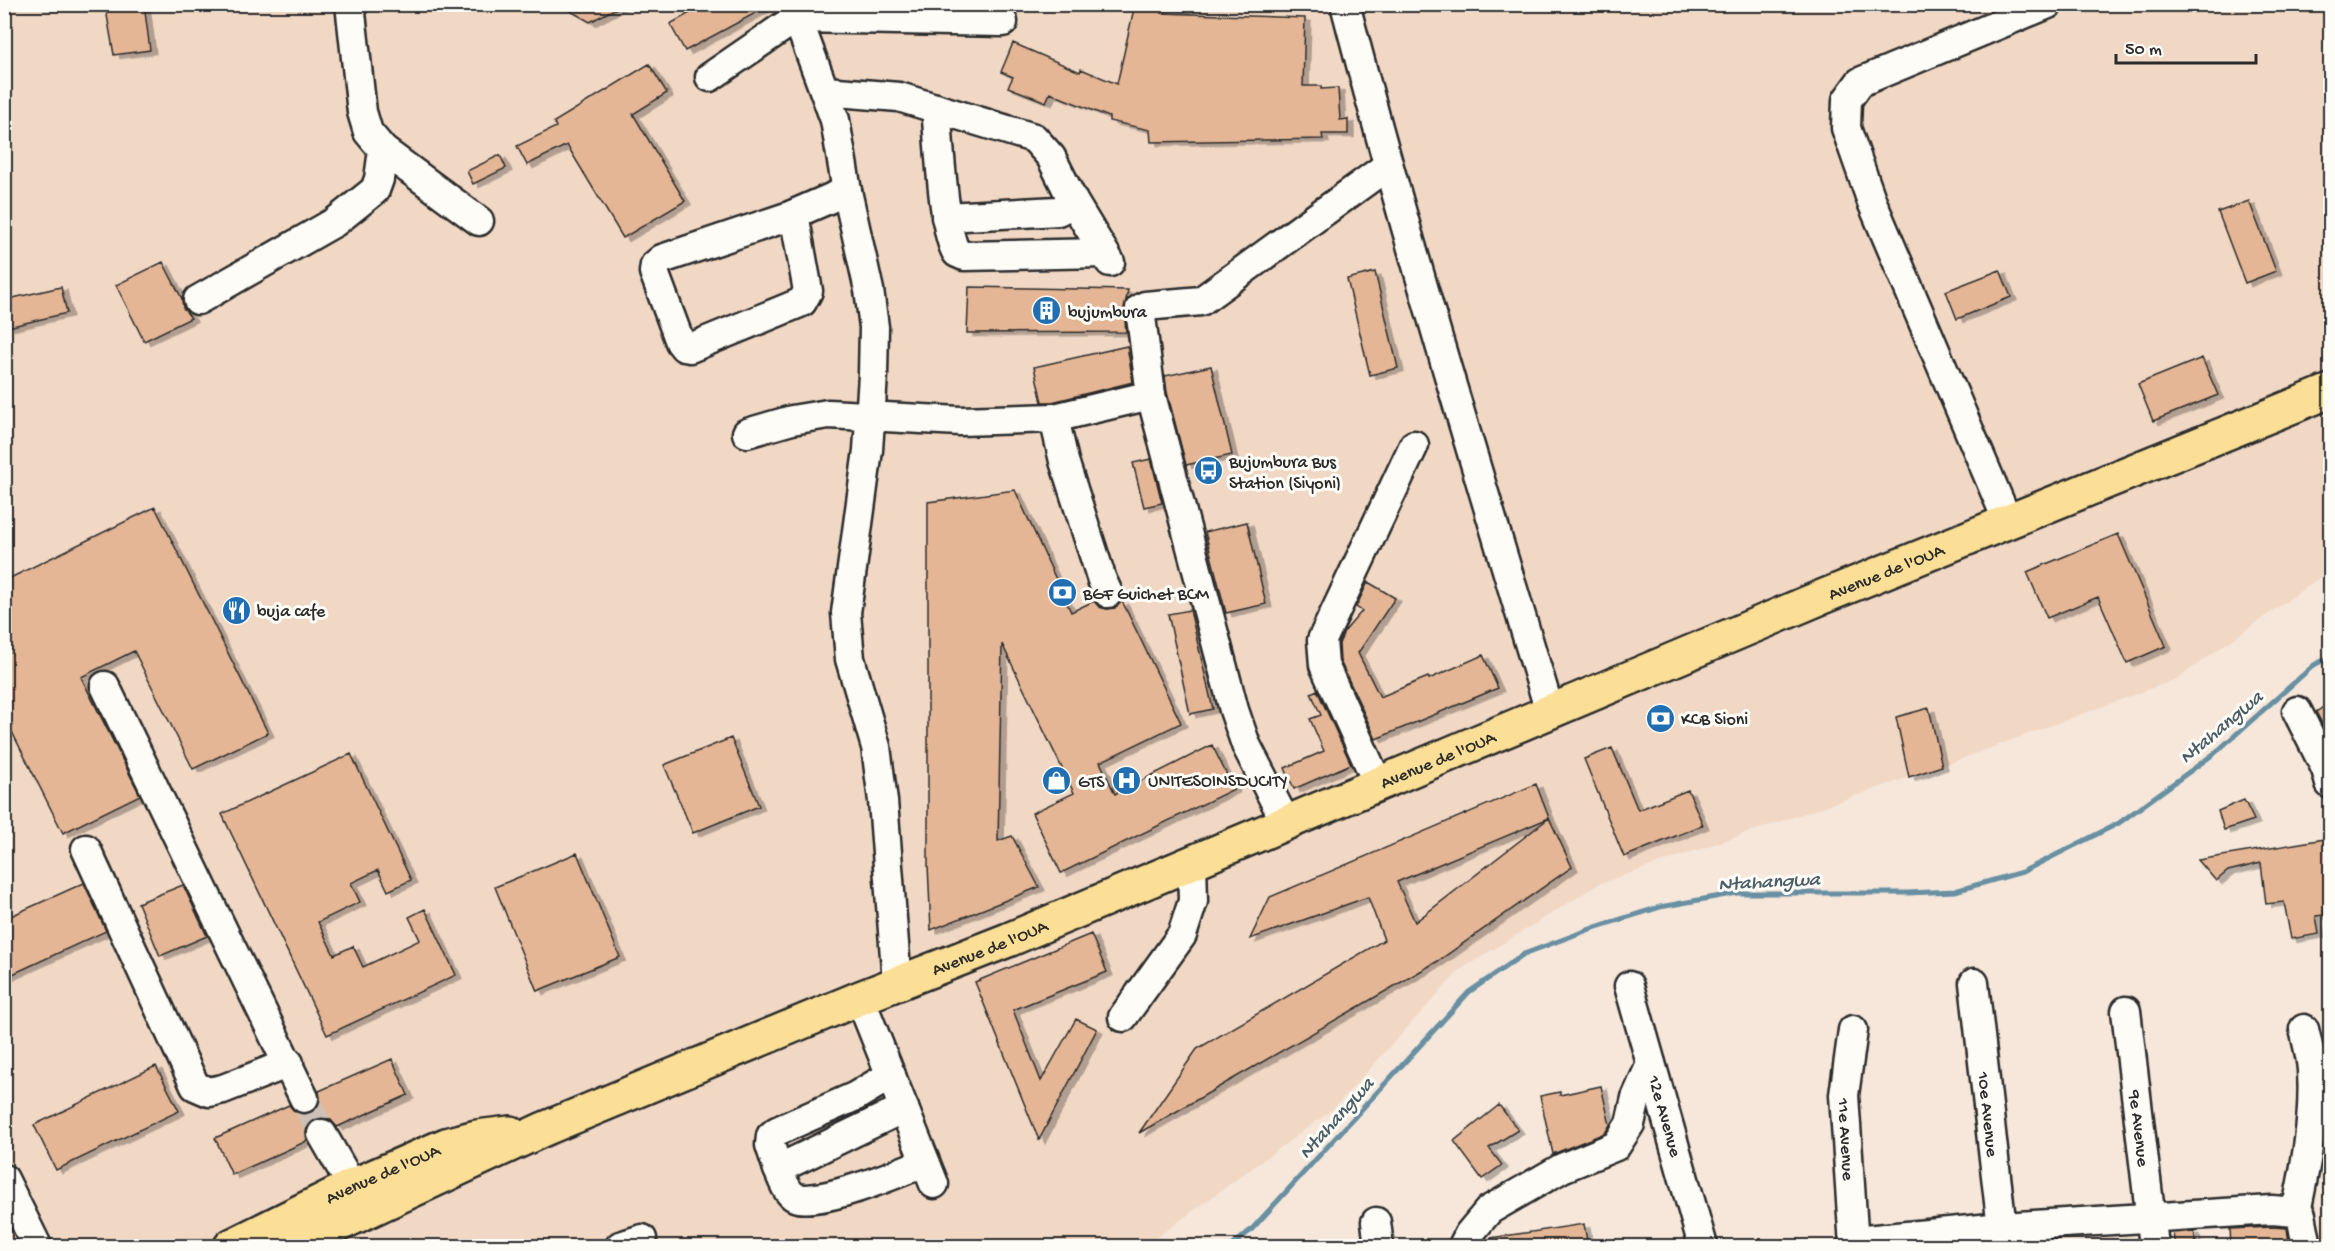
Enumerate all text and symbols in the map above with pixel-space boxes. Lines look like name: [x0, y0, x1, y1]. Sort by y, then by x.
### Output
scale bar: [2116, 27, 2256, 65]
text: 50 m: [2125, 40, 2162, 61]
building icon: bujumbura: [1031, 295, 1063, 327]
place label: bujumbura: [1068, 303, 1148, 324]
place label: Bujumbura Bus Station (Siyoni): [1228, 453, 1341, 495]
bus stop icon: Bujumbura Bus Station (Siyoni): [1192, 455, 1224, 487]
street label: Avenue de l'OUA: [1826, 540, 1949, 606]
bank icon: BGF Guichet BCM: [1046, 577, 1078, 609]
place label: BGF Guichet BCM: [1082, 585, 1209, 606]
restaurant icon: buja cafe: [220, 594, 252, 626]
place label: buja cafe: [257, 602, 326, 623]
water label: Ntahangwa: [2176, 686, 2270, 770]
bank icon: KCB Sioni: [1644, 702, 1676, 734]
place label: KCB Sioni: [1681, 710, 1748, 731]
street label: Avenue de l'OUA: [1378, 727, 1501, 795]
hospital icon: UNITESOINSDUCITY: [1111, 764, 1143, 796]
shop icon: GTS: [1041, 765, 1073, 797]
place label: UNITESOINSDUCITY: [1148, 772, 1288, 793]
place label: GTS: [1078, 773, 1105, 794]
water label: Ntahangwa: [1718, 869, 1822, 898]
street label: Avenue de l'OUA: [929, 916, 1053, 982]
street label: 10e Avenue: [1971, 1070, 2002, 1159]
water label: Ntahangwa: [1295, 1072, 1381, 1165]
street label: 12e Avenue: [1642, 1072, 1685, 1160]
street label: 9e Avenue: [2122, 1088, 2153, 1169]
street label: 11e Avenue: [1831, 1097, 1858, 1182]
street label: Avenue de l'OUA: [323, 1140, 445, 1210]

